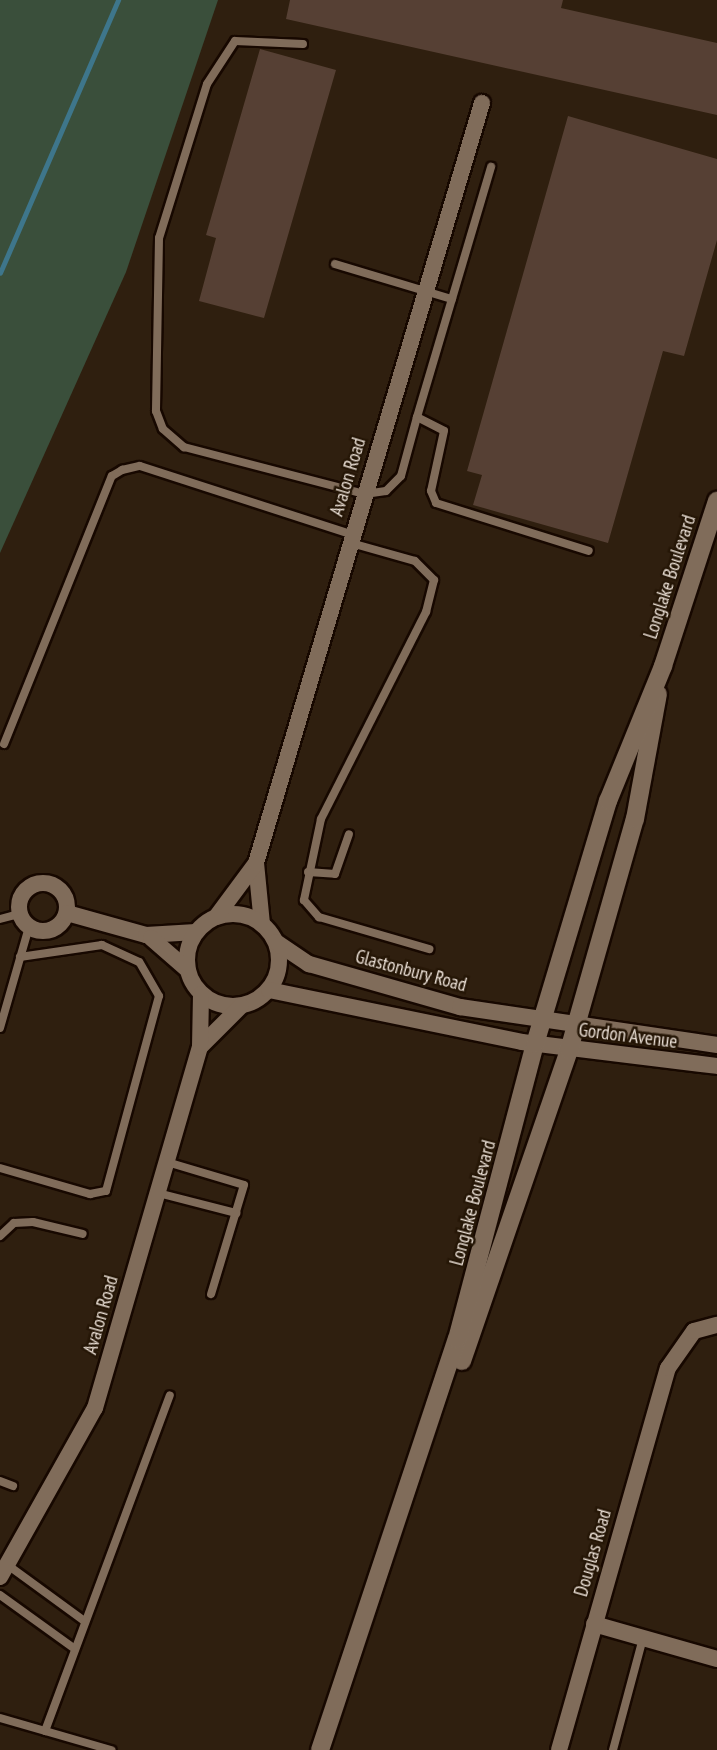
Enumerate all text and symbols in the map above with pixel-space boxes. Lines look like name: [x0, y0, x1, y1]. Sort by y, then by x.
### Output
street label: Avalon Road: [325, 435, 371, 519]
street label: Longlake Boulevard: [639, 512, 701, 642]
street label: Glastonbury Road: [353, 945, 469, 997]
street label: Gordon Avenue: [577, 1019, 679, 1053]
street label: Longlake Boulevard: [445, 1138, 501, 1268]
street label: Avalon Road: [79, 1273, 123, 1357]
street label: Douglas Road: [570, 1507, 616, 1599]

